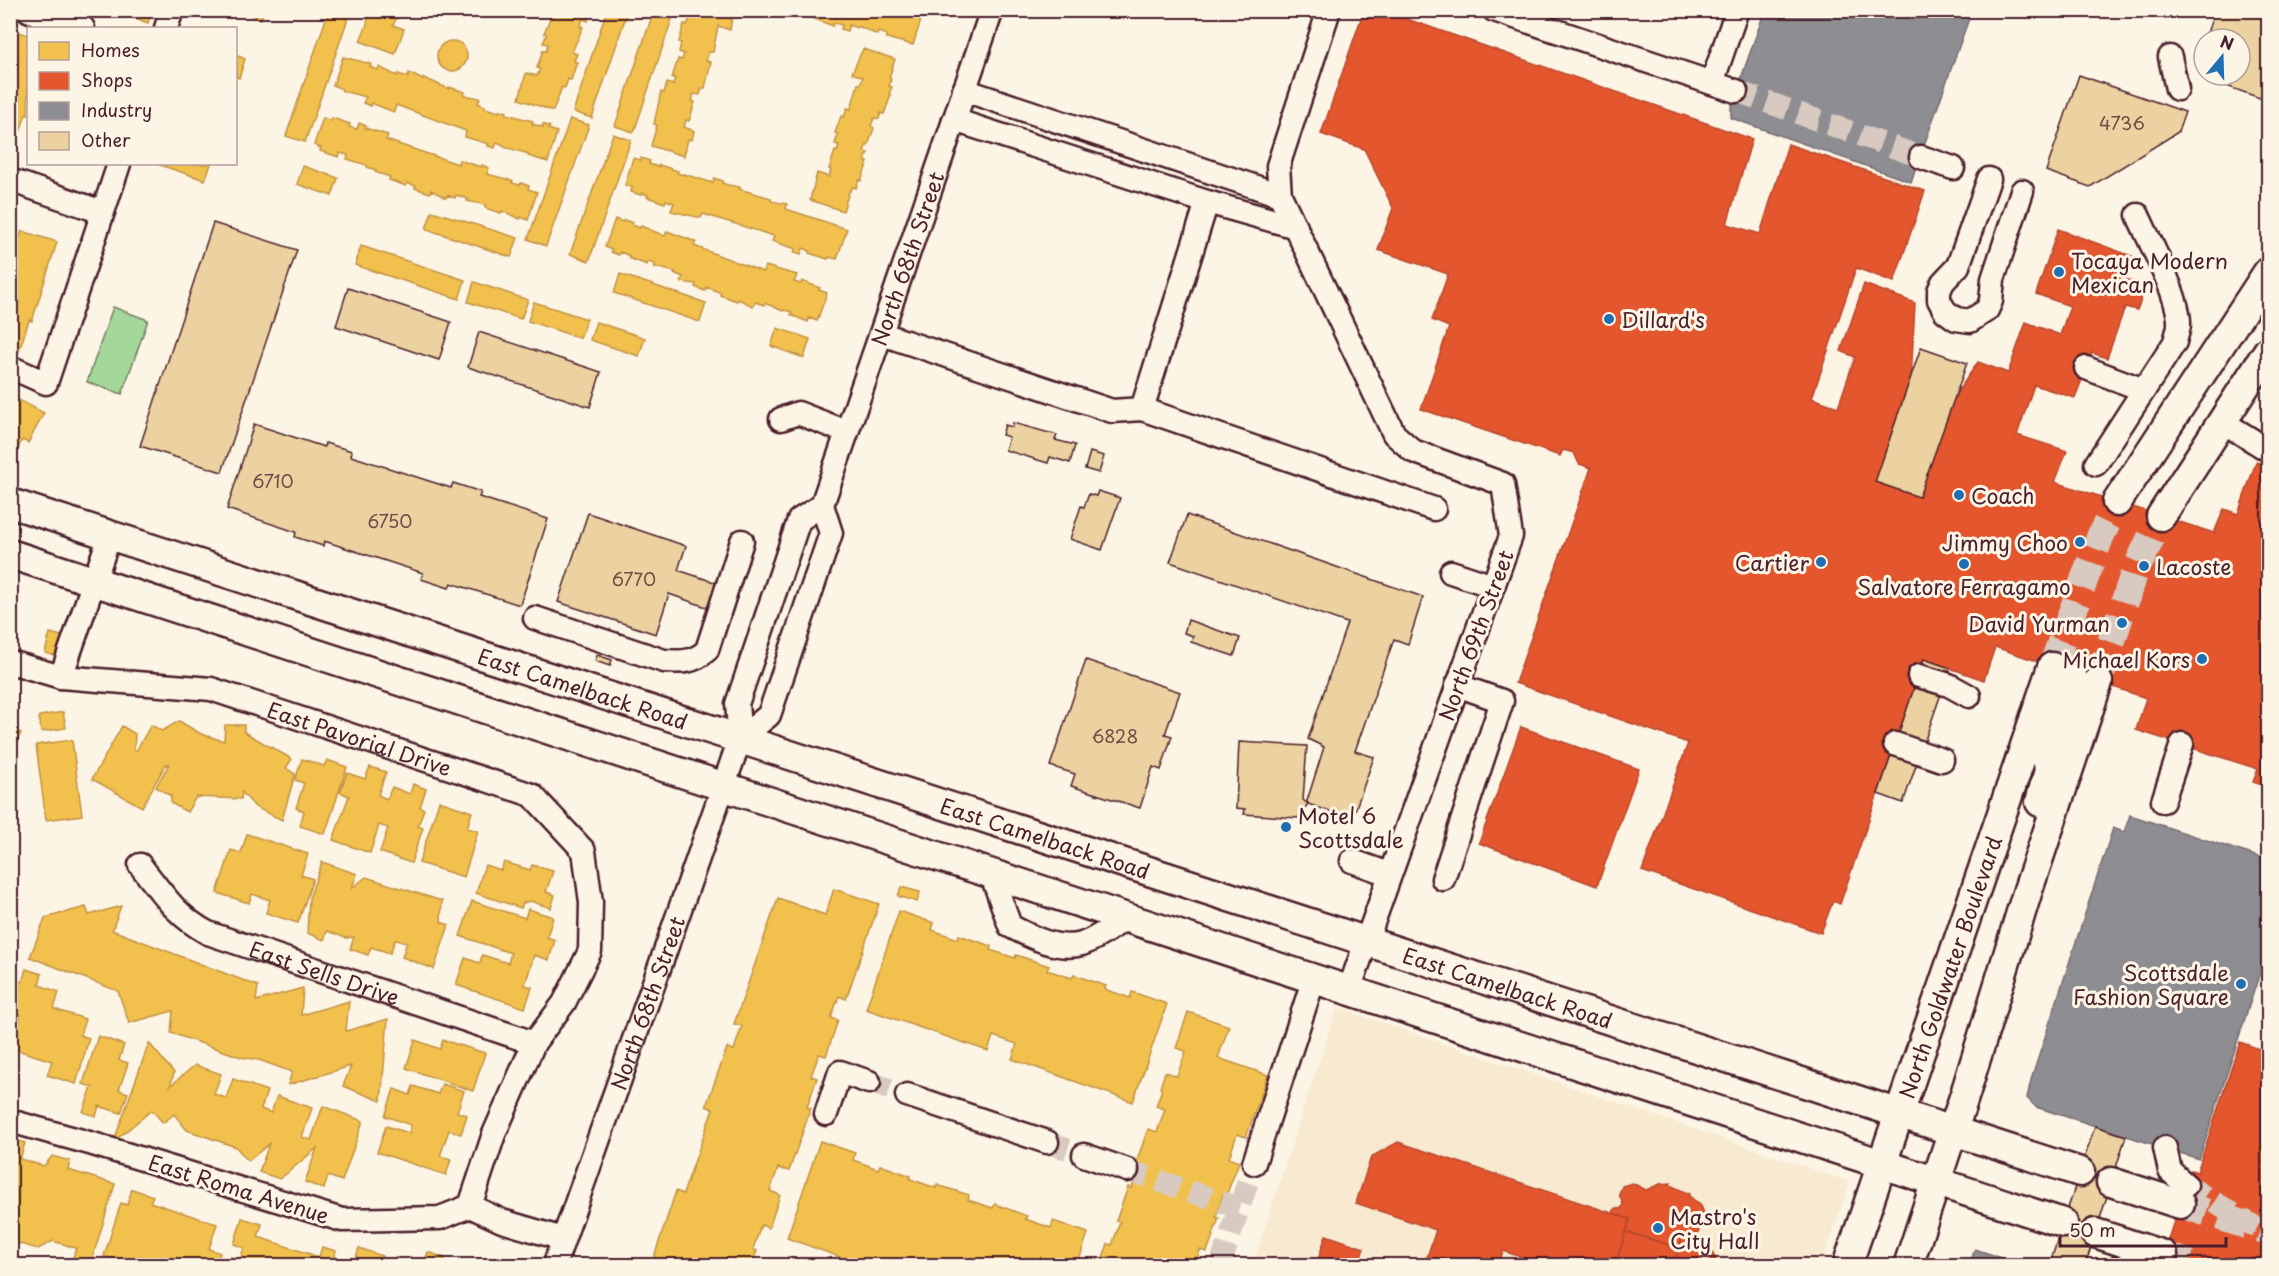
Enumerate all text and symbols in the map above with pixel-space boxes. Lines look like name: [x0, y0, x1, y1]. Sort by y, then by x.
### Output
legend: [27, 27, 237, 165]
north arrow: [2192, 27, 2252, 87]
text: N: [2217, 28, 2237, 55]
text: Homes: [81, 36, 139, 63]
text: Shops: [81, 66, 132, 93]
text: Industry: [81, 96, 152, 123]
house number: 4736: [2099, 109, 2145, 136]
text: Other: [81, 126, 131, 153]
street label: North 68th Street: [862, 167, 951, 350]
place label: Tocaya Modern Mexican: [2071, 244, 2228, 300]
marker: Tocaya Modern Mexican: [2052, 265, 2066, 279]
place label: Dillard's: [1621, 303, 1705, 335]
marker: Dillard's: [1602, 312, 1616, 326]
house number: 6710: [252, 467, 294, 494]
place label: Coach: [1971, 479, 2034, 511]
marker: Coach: [1952, 488, 1966, 502]
house number: 6750: [368, 507, 413, 534]
place label: Jimmy Choo: [1942, 526, 2068, 558]
marker: Jimmy Choo: [2073, 535, 2087, 549]
street label: North 69th Street: [1429, 545, 1521, 725]
place label: Cartier: [1735, 546, 1809, 578]
place label: Lacoste: [2156, 550, 2231, 582]
marker: Cartier: [1814, 555, 1828, 569]
marker: Salvatore Ferragamo: [1957, 557, 1971, 571]
marker: Lacoste: [2137, 559, 2151, 573]
house number: 6770: [612, 565, 656, 592]
place label: Salvatore Ferragamo: [1857, 570, 2071, 602]
place label: David Yurman: [1968, 607, 2110, 639]
marker: David Yurman: [2115, 616, 2129, 630]
street label: East Camelback Road: [474, 639, 692, 737]
place label: Michael Kors: [2062, 643, 2190, 675]
marker: Michael Kors: [2195, 652, 2209, 666]
street label: East Pavorial Drive: [263, 693, 456, 783]
house number: 6828: [1092, 722, 1138, 749]
street label: East Camelback Road: [936, 789, 1154, 886]
place label: Motel 6 Scottsdale: [1298, 799, 1404, 855]
marker: Motel 6 Scottsdale: [1279, 820, 1293, 834]
street label: North Goldwater Boulevard: [1890, 831, 2009, 1103]
street label: North 68th Street: [601, 912, 692, 1094]
street label: East Sells Drive: [245, 932, 404, 1012]
street label: East Camelback Road: [1399, 938, 1617, 1036]
place label: Scottsdale Fashion Square: [2073, 956, 2229, 1012]
marker: Scottsdale Fashion Square: [2234, 977, 2248, 991]
street label: East Roma Avenue: [145, 1145, 333, 1231]
place label: Mastro's City Hall: [1670, 1200, 1759, 1256]
scale bar: [2060, 1210, 2226, 1248]
text: 50 m: [2069, 1216, 2116, 1243]
marker: Mastro's City Hall: [1651, 1221, 1665, 1235]

